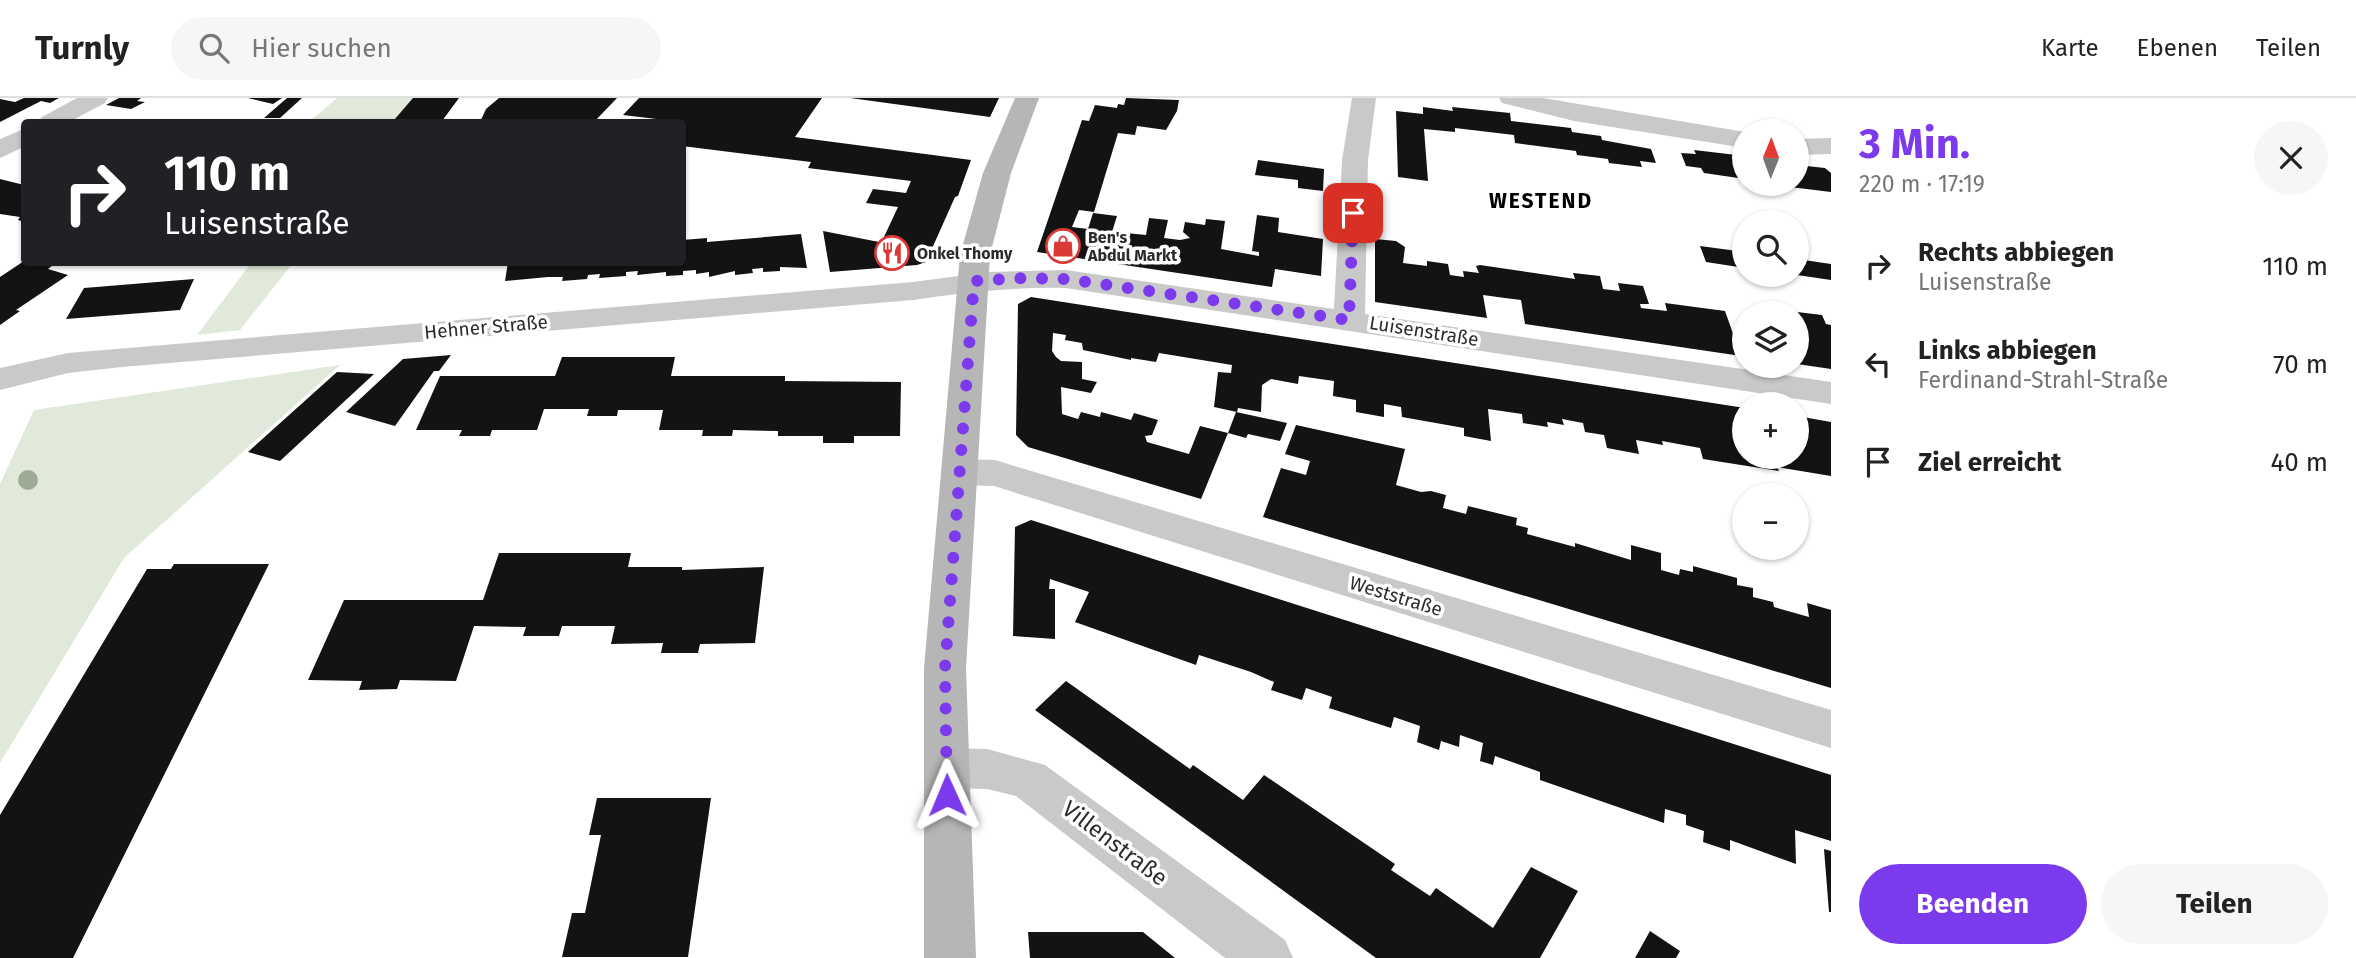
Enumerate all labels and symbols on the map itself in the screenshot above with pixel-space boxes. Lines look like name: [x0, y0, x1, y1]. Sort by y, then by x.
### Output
north arrow: [1732, 119, 1810, 196]
pin: [1323, 183, 1383, 243]
district label: WESTEND: [1489, 188, 1593, 214]
shop icon: Ben's Abdul Markt: [1044, 227, 1082, 265]
place label: Ben's Abdul Markt: [1087, 228, 1178, 265]
restaurant icon: Onkel Thomy: [873, 234, 911, 272]
place label: Onkel Thomy: [917, 244, 1013, 263]
street label: Hehner Straße: [423, 310, 549, 344]
street label: Luisenstraße: [1368, 311, 1480, 351]
street label: Weststraße: [1347, 571, 1445, 621]
position arrow: [910, 758, 984, 832]
street label: Villenstraße: [1057, 794, 1173, 892]

